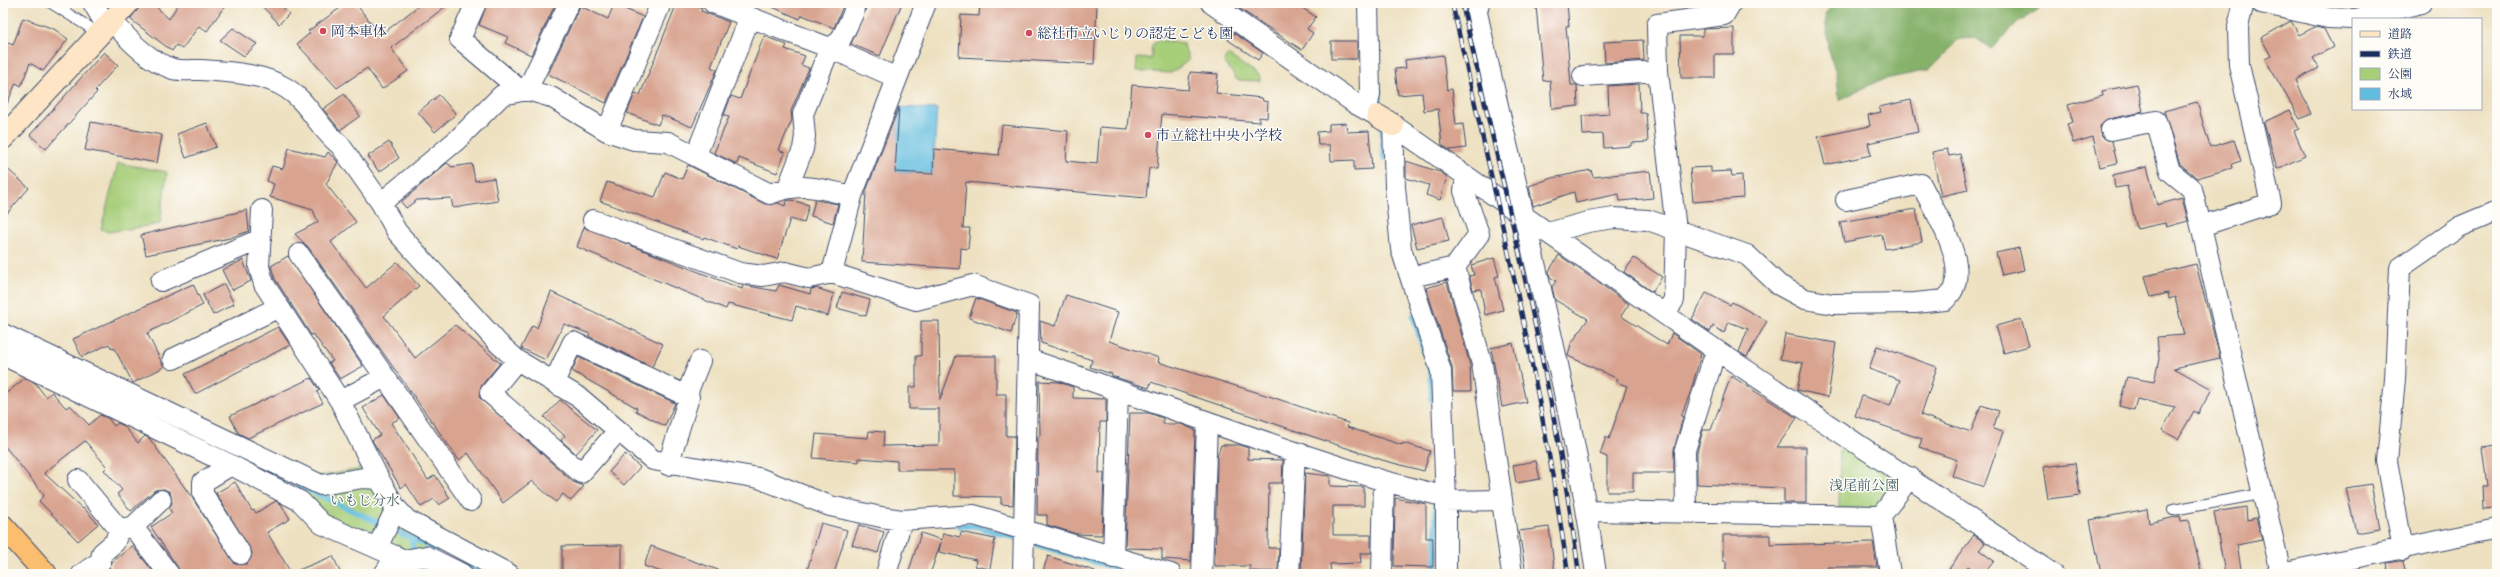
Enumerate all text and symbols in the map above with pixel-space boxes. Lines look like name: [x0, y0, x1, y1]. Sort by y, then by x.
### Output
legend: [2352, 18, 2482, 110]
place label: 岡本車体: [331, 23, 387, 41]
place label: 総社市立いじりの認定こども園: [1037, 25, 1233, 43]
marker: 岡本車体: [318, 26, 328, 36]
text: 道路: [2388, 27, 2412, 42]
marker: 総社市立いじりの認定こども園: [1024, 28, 1034, 38]
text: 鉄道: [2387, 47, 2412, 62]
text: 公園: [2388, 67, 2412, 82]
text: 水域: [2388, 87, 2412, 102]
place label: 市立総社中央小学校: [1156, 127, 1282, 145]
marker: 市立総社中央小学校: [1143, 130, 1153, 140]
park label: 浅尾前公園: [1829, 477, 1899, 495]
park label: いもじ分水: [330, 492, 400, 510]

